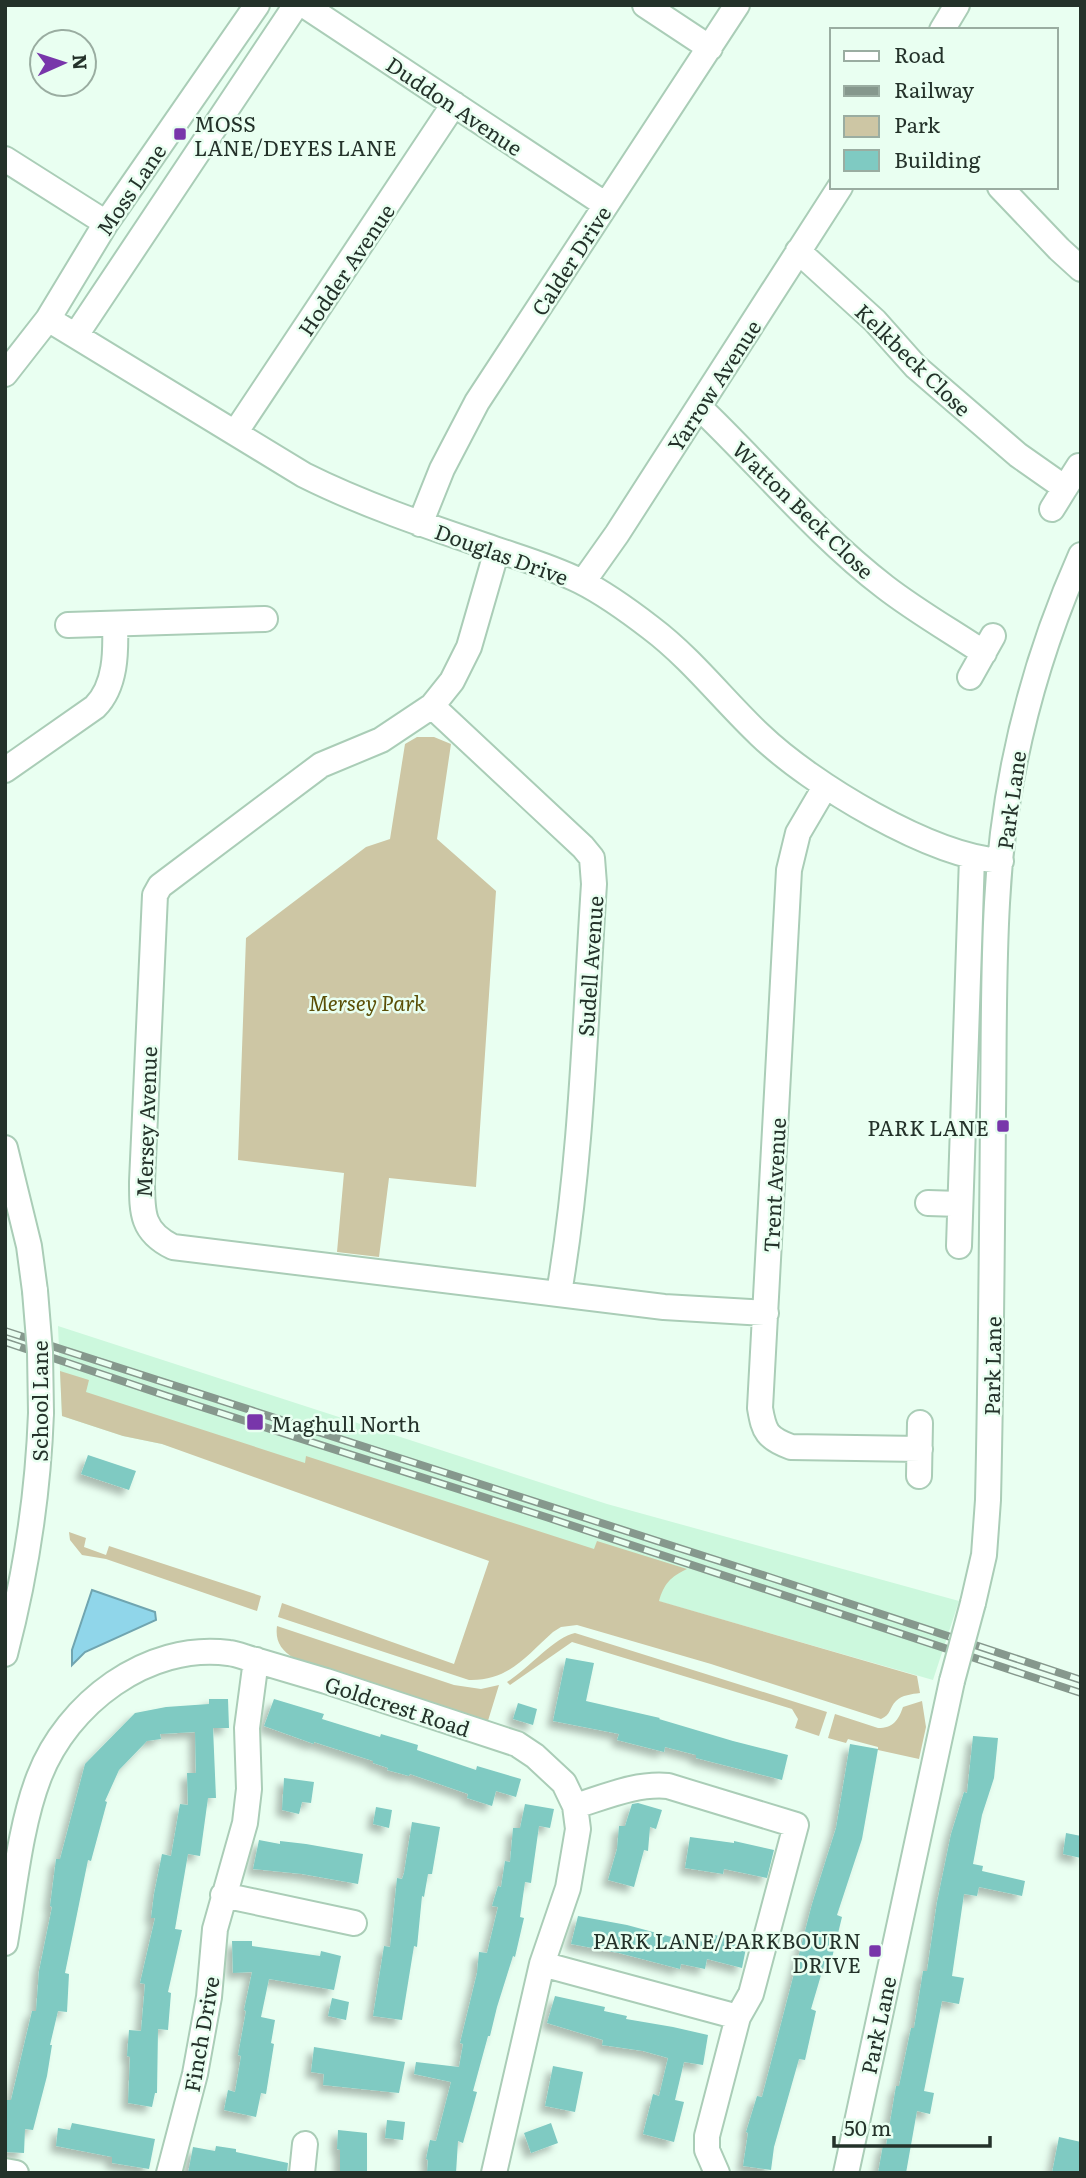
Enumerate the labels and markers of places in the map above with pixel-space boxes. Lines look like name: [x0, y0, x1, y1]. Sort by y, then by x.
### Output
place label: MOSS LANE/DEYES LANE: [194, 107, 397, 162]
marker: MOSS LANE/DEYES LANE: [172, 126, 188, 142]
place label: PARK LANE: [867, 1111, 989, 1142]
marker: PARK LANE: [995, 1118, 1011, 1134]
place label: Maghull North: [271, 1407, 420, 1438]
marker: Maghull North: [245, 1412, 265, 1432]
place label: PARK LANE/PARKBOURN DRIVE: [593, 1924, 861, 1979]
marker: PARK LANE/PARKBOURN DRIVE: [867, 1943, 883, 1959]

